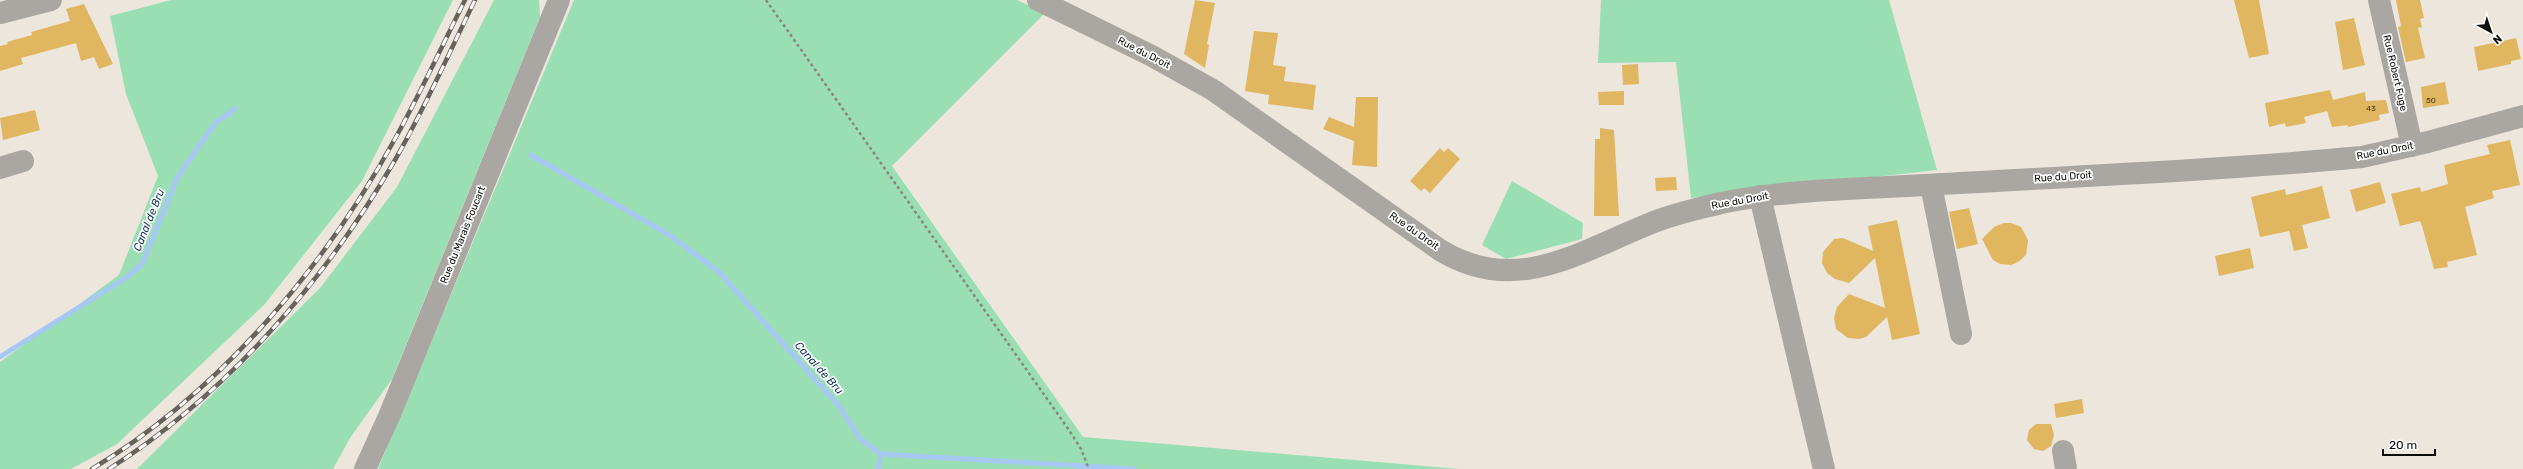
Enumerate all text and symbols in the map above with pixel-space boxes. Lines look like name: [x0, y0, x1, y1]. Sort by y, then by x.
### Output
north arrow: [2471, 12, 2511, 52]
text: N: [2490, 32, 2504, 47]
street label: Rue Robert Fuge: [2380, 34, 2410, 113]
street label: Rue du Droit: [1116, 35, 1173, 71]
house number: 50: [2426, 96, 2436, 105]
house number: 43: [2366, 104, 2376, 113]
street label: Rue du Droit: [2356, 140, 2415, 162]
street label: Rue du Droit: [2034, 169, 2092, 185]
street label: Rue du Marais Foucart: [438, 184, 488, 285]
water label: Canal de Bru: [131, 187, 168, 253]
street label: Rue du Droit: [1711, 190, 1770, 212]
street label: Rue du Droit: [1387, 210, 1441, 253]
water label: Canal de Bru: [792, 339, 846, 397]
scale bar: [2383, 431, 2435, 457]
text: 20 m: [2389, 438, 2417, 452]

